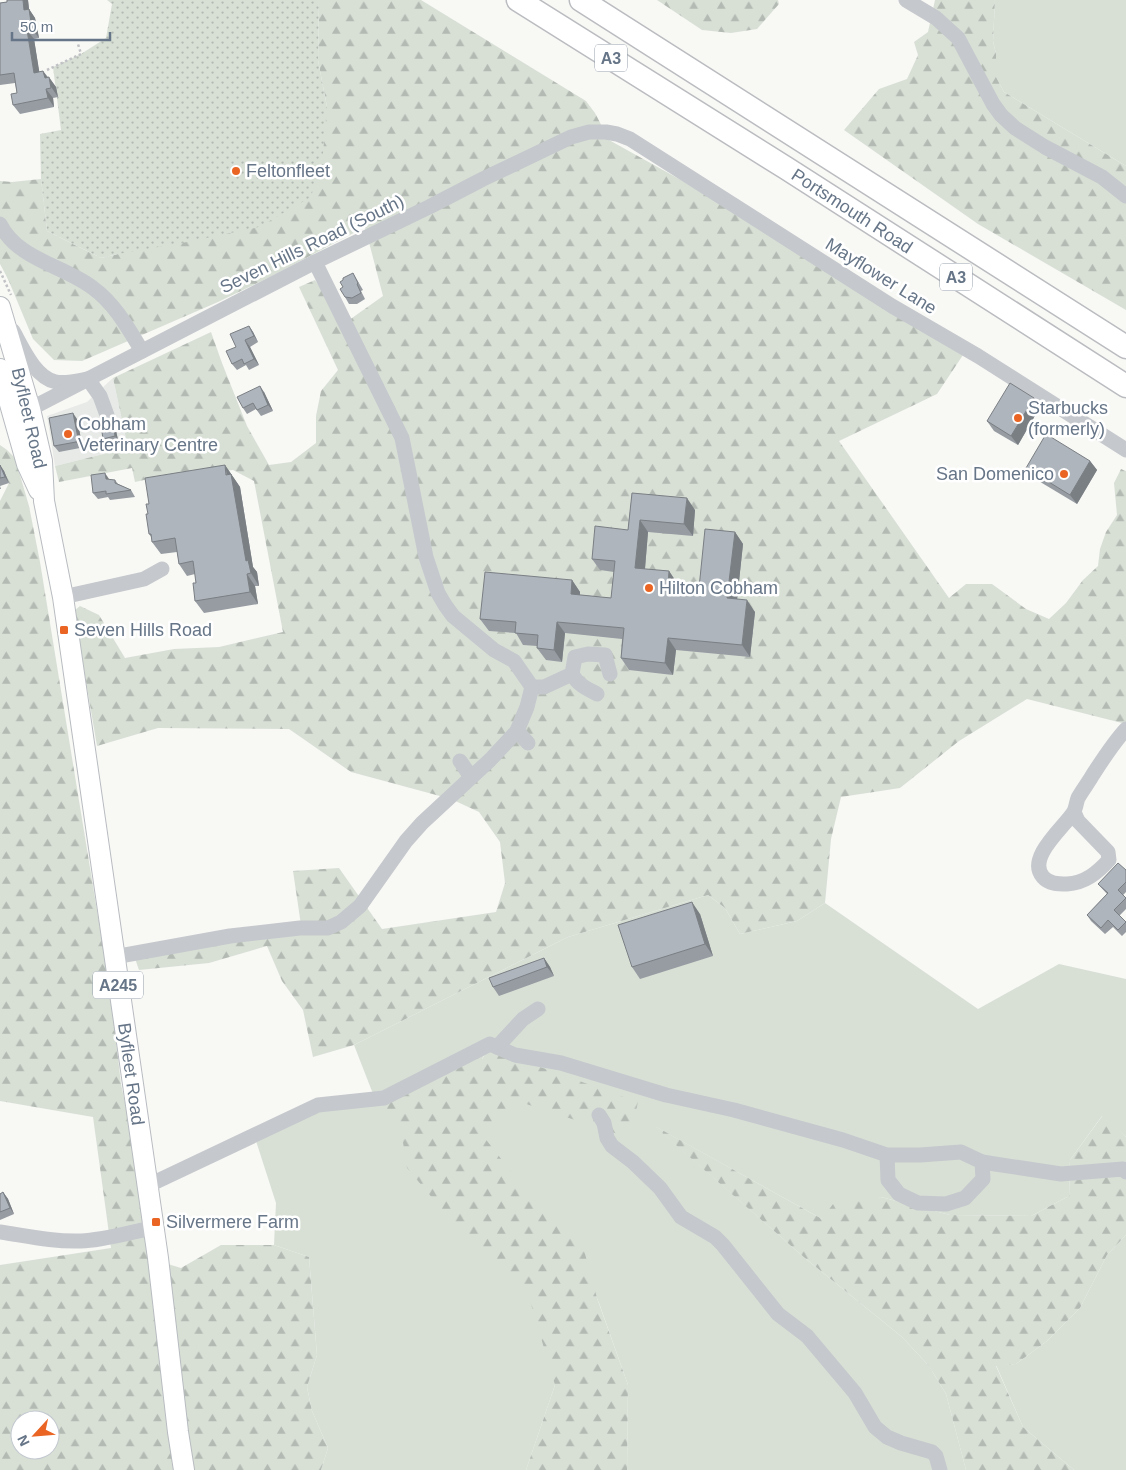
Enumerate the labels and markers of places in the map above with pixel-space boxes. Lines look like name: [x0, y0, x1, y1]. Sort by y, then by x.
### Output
place label: Feltonfleet: [246, 161, 330, 181]
marker: Feltonfleet: [230, 165, 242, 177]
place label: Starbucks (formerly): [1028, 398, 1108, 439]
marker: Starbucks (formerly): [1012, 412, 1024, 424]
place label: Cobham Veterinary Centre: [78, 414, 218, 455]
marker: Cobham Veterinary Centre: [62, 428, 74, 440]
place label: San Domenico: [936, 464, 1054, 484]
marker: San Domenico: [1058, 468, 1070, 480]
place label: Hilton Cobham: [659, 578, 778, 598]
marker: Hilton Cobham: [643, 582, 655, 594]
place label: Seven Hills Road: [74, 620, 212, 640]
marker: Seven Hills Road: [58, 624, 70, 636]
place label: Silvermere Farm: [166, 1212, 299, 1232]
marker: Silvermere Farm: [150, 1216, 162, 1228]

